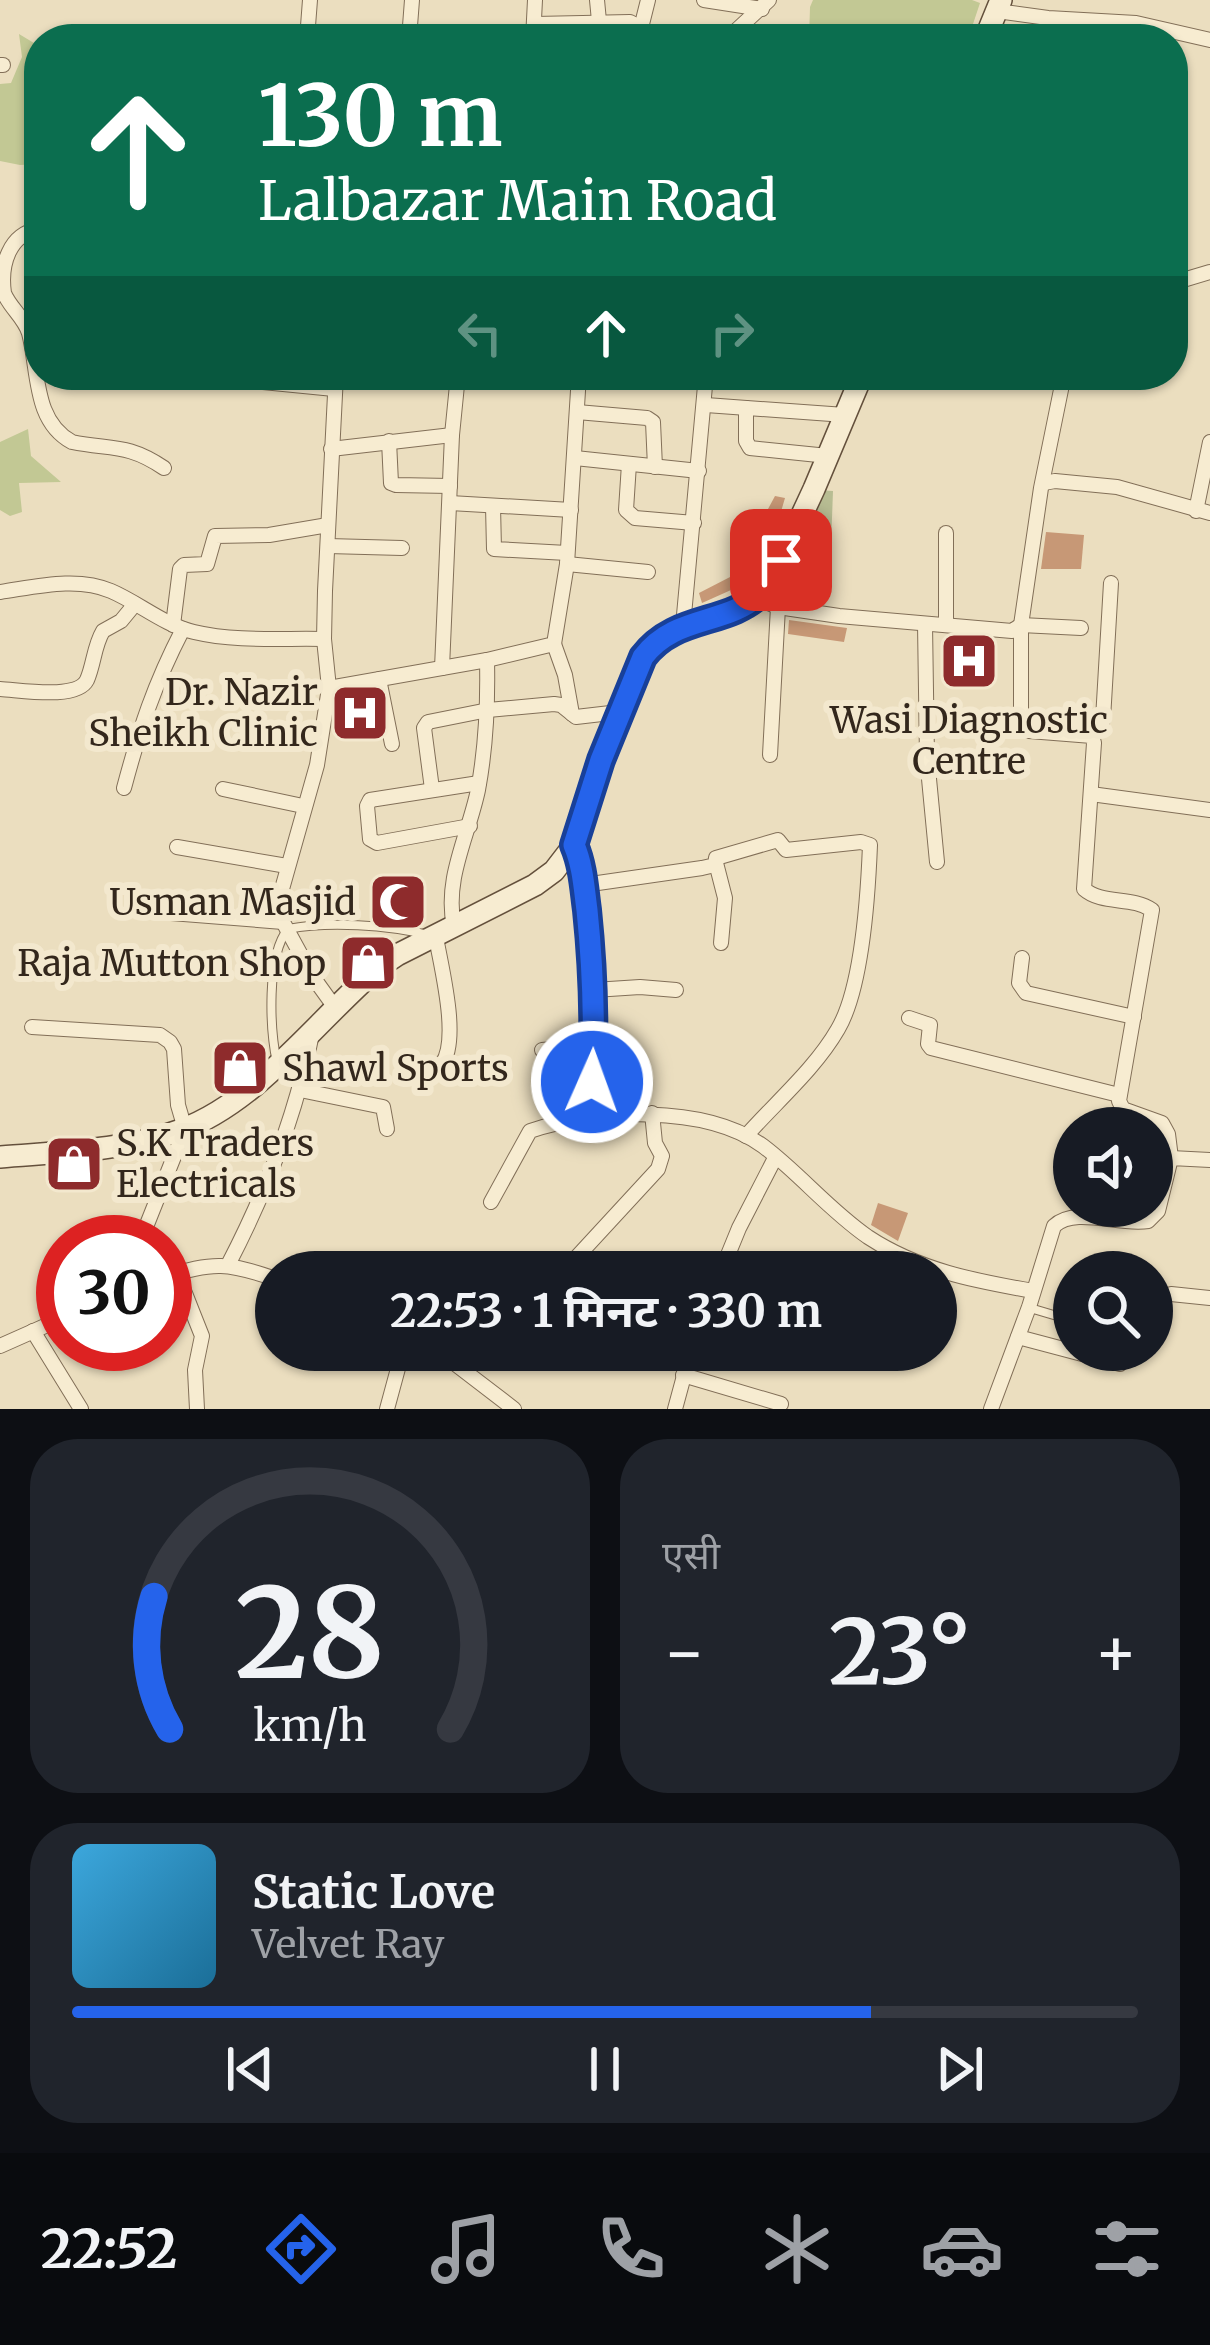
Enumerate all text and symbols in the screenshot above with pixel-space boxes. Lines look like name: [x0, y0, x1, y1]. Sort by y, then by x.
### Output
text: 130 m: [258, 63, 502, 169]
icon: ahead: [60, 72, 216, 228]
text: Lalbazar Main Road: [258, 167, 777, 235]
icon: left: [447, 300, 513, 366]
icon: ahead: [573, 300, 639, 366]
icon: right: [699, 300, 765, 366]
pin: [730, 509, 832, 611]
icon: arrive: [748, 527, 814, 593]
hospital icon: Wasi Diagnostic Centre: [938, 630, 1000, 692]
place label: Dr. Nazir Sheikh Clinic: [88, 670, 318, 756]
hospital icon: Dr. Nazir Sheikh Clinic: [329, 682, 391, 744]
place label: Wasi Diagnostic Centre: [829, 698, 1108, 784]
mosque icon: Usman Masjid: [367, 871, 429, 933]
place label: Usman Masjid: [109, 880, 356, 925]
shop icon: Raja Mutton Shop: [337, 932, 399, 994]
place label: Raja Mutton Shop: [17, 941, 326, 986]
position arrow: [529, 1019, 655, 1145]
shop icon: Shawl Sports: [209, 1037, 271, 1099]
place label: Shawl Sports: [282, 1046, 509, 1091]
map controls: [1053, 1107, 1173, 1371]
button: sound: [1053, 1107, 1173, 1227]
place label: S.K Traders Electricals: [116, 1121, 314, 1207]
shop icon: S.K Traders Electricals: [43, 1133, 105, 1195]
speed limit sign: 30: [36, 1215, 192, 1371]
button: search: [1053, 1251, 1173, 1371]
text: 22:53 · 1 मिनट · 330 m: [390, 1283, 822, 1339]
text: एसी: [662, 1531, 720, 1580]
text: 28: [235, 1555, 385, 1712]
text: 23°: [829, 1595, 971, 1709]
text: −: [662, 1611, 706, 1694]
text: +: [1094, 1611, 1138, 1694]
text: km/h: [253, 1699, 367, 1753]
text: Static Love: [252, 1864, 495, 1920]
text: Velvet Ray: [252, 1920, 444, 1969]
icon: previous: [217, 2036, 283, 2102]
icon: pause: [572, 2036, 638, 2102]
icon: next: [927, 2036, 993, 2102]
icon: directions: [259, 2207, 343, 2291]
icon: music: [424, 2207, 508, 2291]
icon: phone: [589, 2207, 673, 2291]
icon: climate: [755, 2207, 839, 2291]
icon: car: [920, 2207, 1004, 2291]
icon: filters: [1085, 2207, 1169, 2291]
text: 22:52: [41, 2215, 178, 2283]

